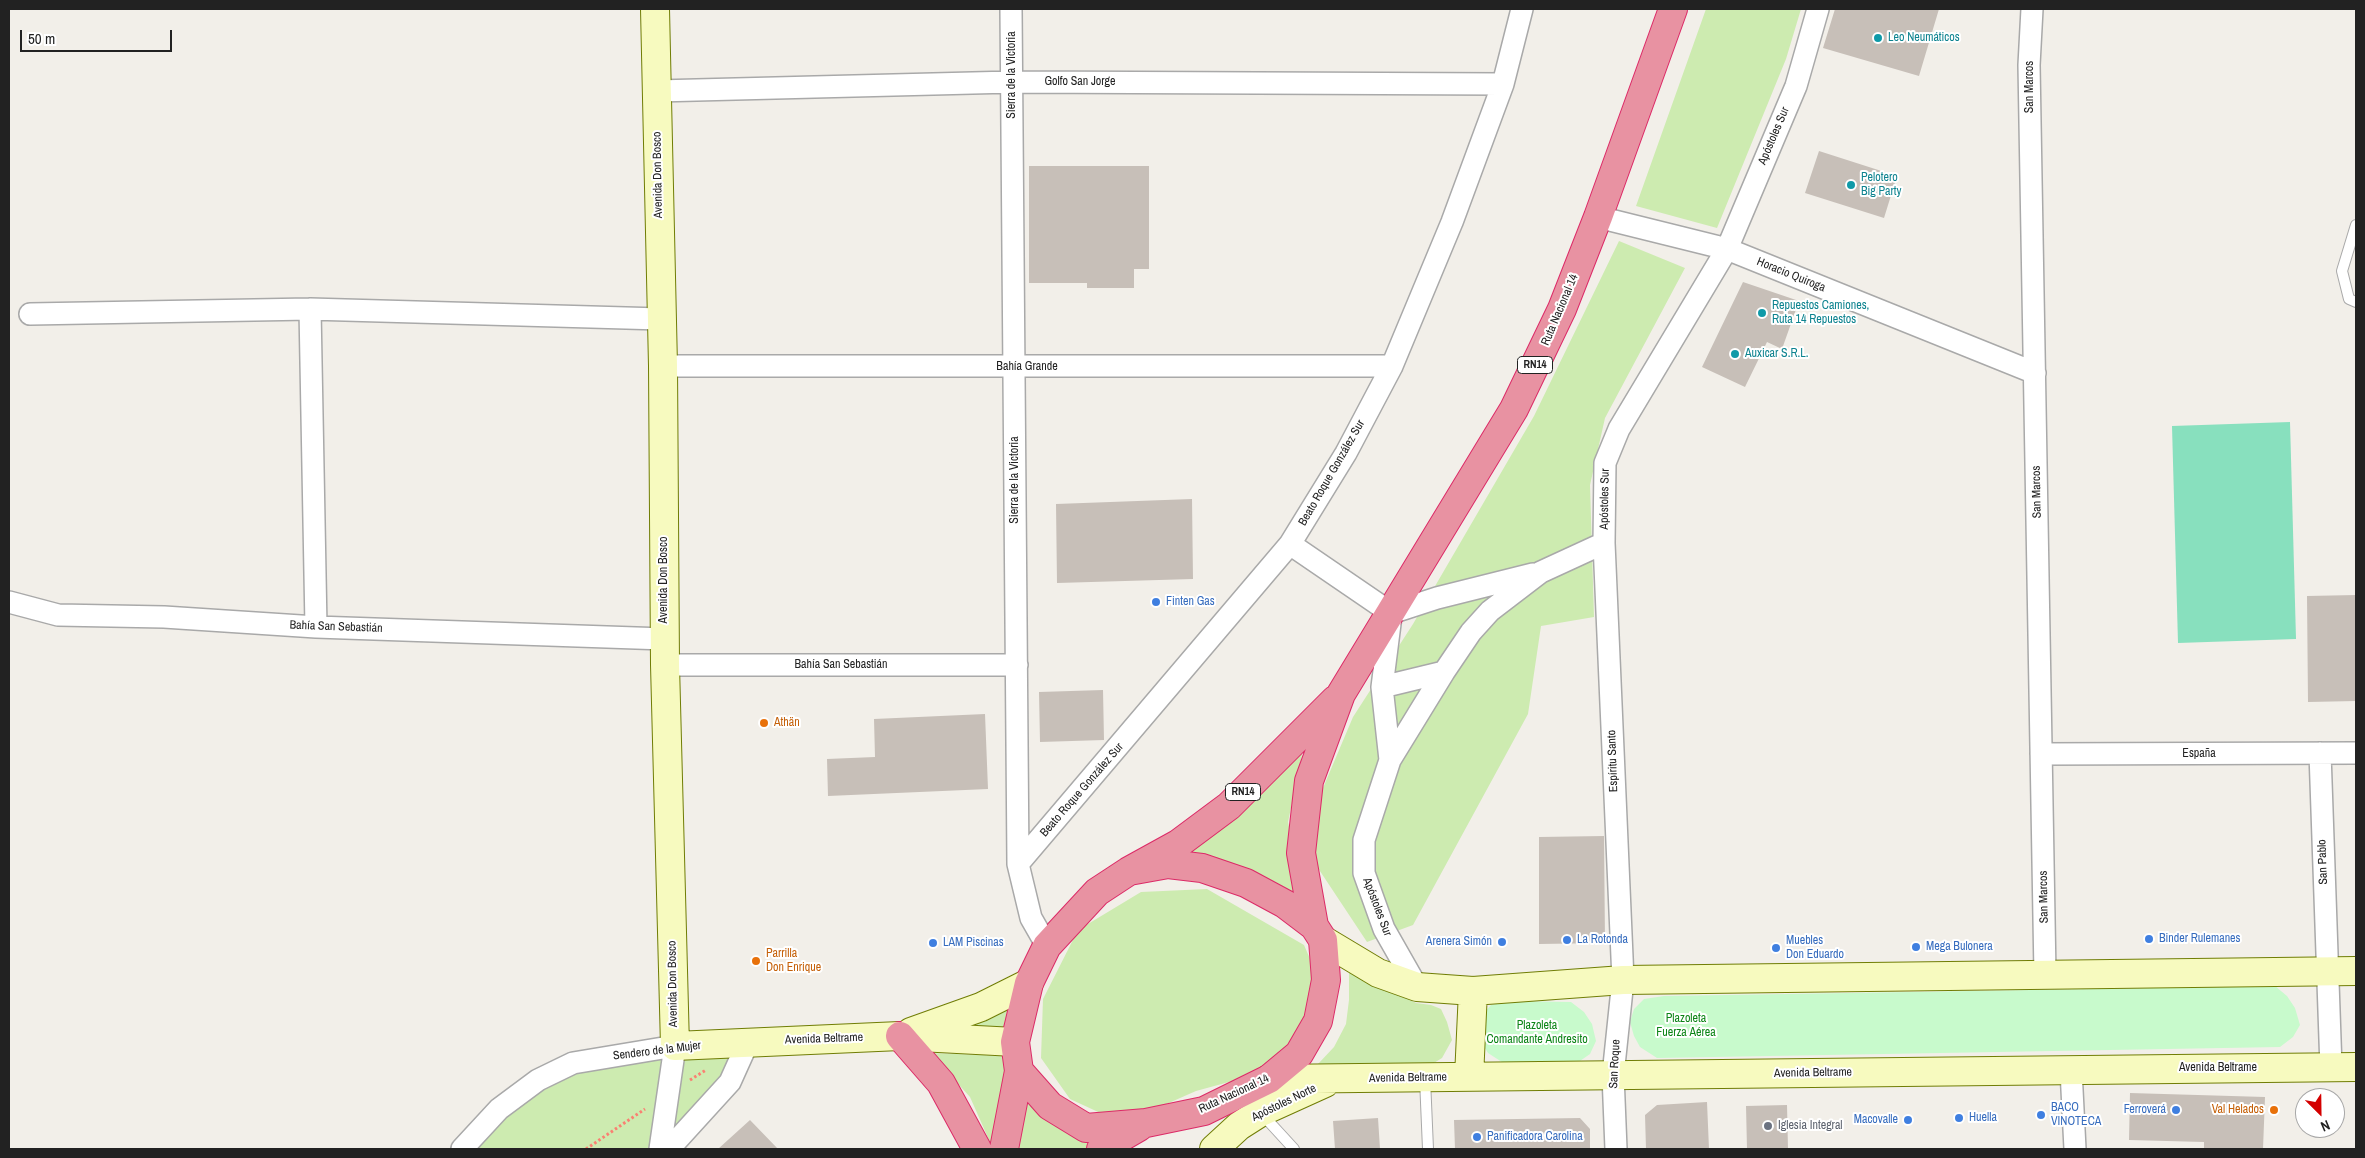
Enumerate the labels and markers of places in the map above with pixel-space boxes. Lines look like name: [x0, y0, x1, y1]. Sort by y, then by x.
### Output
place label: Leo Neumáticos: [1888, 31, 1960, 45]
marker: Leo Neumáticos: [1872, 32, 1884, 44]
place label: Pelotero Big Party: [1861, 171, 1901, 199]
marker: Pelotero Big Party: [1845, 179, 1857, 191]
place label: Repuestos Camiones, Ruta 14 Repuestos: [1772, 299, 1869, 327]
marker: Repuestos Camiones, Ruta 14 Repuestos: [1756, 307, 1768, 319]
place label: Auxicar S.R.L.: [1745, 347, 1808, 361]
marker: Auxicar S.R.L.: [1729, 348, 1741, 360]
place label: Finten Gas: [1166, 595, 1215, 609]
marker: Finten Gas: [1150, 596, 1162, 608]
place label: Athän: [774, 716, 800, 730]
marker: Athän: [758, 717, 770, 729]
place label: Binder Rulemanes: [2159, 932, 2240, 946]
place label: La Rotonda: [1577, 933, 1628, 947]
marker: Binder Rulemanes: [2143, 933, 2155, 945]
marker: La Rotonda: [1561, 934, 1573, 946]
place label: Muebles Don Eduardo: [1786, 934, 1844, 962]
place label: Arenera Simón: [1426, 935, 1492, 949]
place label: LAM Piscinas: [943, 936, 1004, 950]
marker: Arenera Simón: [1496, 936, 1508, 948]
marker: LAM Piscinas: [927, 937, 939, 949]
place label: Mega Bulonera: [1926, 940, 1993, 954]
marker: Mega Bulonera: [1910, 941, 1922, 953]
marker: Muebles Don Eduardo: [1770, 942, 1782, 954]
place label: Parrilla Don Enrique: [766, 947, 821, 975]
marker: Parrilla Don Enrique: [750, 955, 762, 967]
place label: BACO VINOTECA: [2051, 1101, 2101, 1129]
place label: Ferroverá: [2124, 1103, 2166, 1117]
place label: Val Helados: [2212, 1103, 2264, 1117]
marker: Ferroverá: [2170, 1104, 2182, 1116]
marker: Val Helados: [2268, 1104, 2280, 1116]
marker: BACO VINOTECA: [2035, 1109, 2047, 1121]
place label: Huella: [1969, 1111, 1997, 1125]
marker: Huella: [1953, 1112, 1965, 1124]
place label: Macovalle: [1854, 1113, 1898, 1127]
marker: Macovalle: [1902, 1114, 1914, 1126]
place label: Iglesia Integral: [1778, 1119, 1843, 1133]
marker: Iglesia Integral: [1762, 1120, 1774, 1132]
place label: Panificadora Carolina: [1487, 1130, 1583, 1144]
marker: Panificadora Carolina: [1471, 1131, 1483, 1143]

